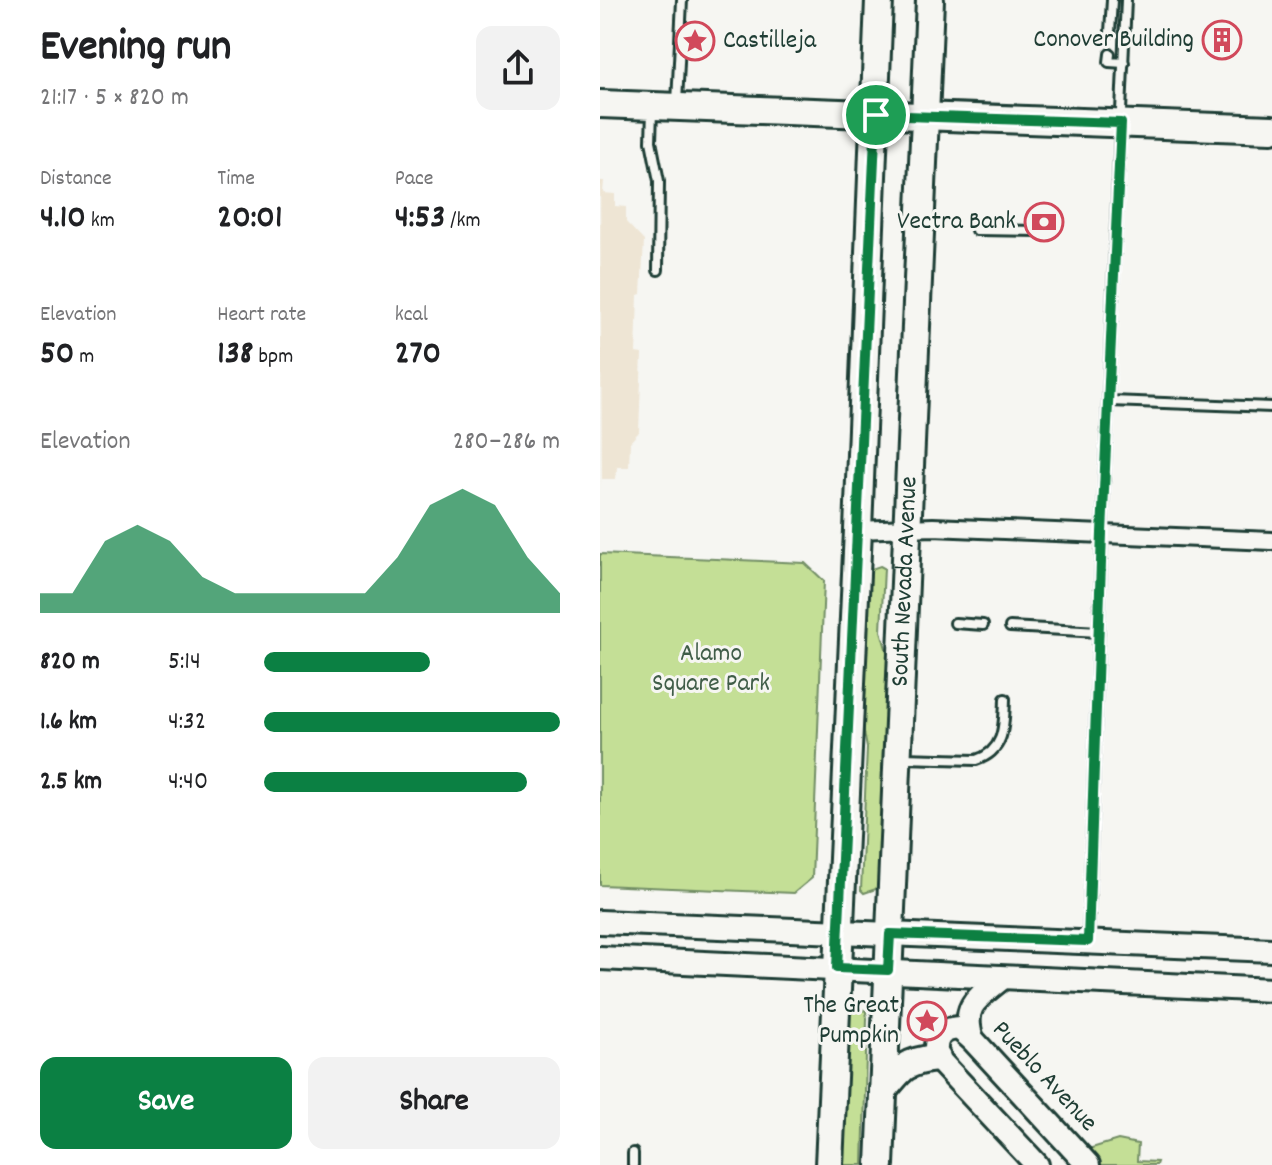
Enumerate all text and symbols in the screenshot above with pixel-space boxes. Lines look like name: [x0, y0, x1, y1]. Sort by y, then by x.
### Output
text: Evening run: [40, 18, 231, 81]
building icon: Conover Building: [1201, 19, 1243, 61]
place icon: Castilleja: [674, 20, 716, 62]
place label: Conover Building: [1033, 22, 1194, 59]
place label: Castilleja: [723, 23, 817, 60]
button: share: [476, 26, 560, 110]
text: 21:17 · 5 × 820 m: [40, 80, 189, 117]
pin: [842, 81, 910, 149]
icon: arrive: [854, 93, 898, 137]
text: Distance: [40, 164, 112, 195]
text: Time: [217, 164, 255, 195]
text: Pace: [395, 164, 434, 195]
text: 4.10: [40, 195, 86, 244]
text: 20:01: [217, 195, 282, 244]
text: 4:53: [395, 195, 445, 244]
bank icon: Vectra Bank: [1023, 201, 1065, 243]
place label: Vectra Bank: [897, 204, 1016, 241]
text: km: [86, 206, 115, 237]
text: /km: [445, 206, 481, 237]
text: Elevation: [40, 300, 117, 331]
text: Heart rate: [217, 300, 306, 331]
text: kcal: [395, 300, 428, 331]
text: 50: [40, 331, 74, 380]
text: 138: [217, 331, 254, 380]
text: 270: [395, 331, 441, 380]
text: m: [74, 342, 94, 373]
text: bpm: [254, 342, 293, 373]
text: Elevation: [40, 424, 130, 461]
text: 280–286 m: [453, 424, 560, 461]
street label: South Nevada Avenue: [882, 475, 928, 688]
park label: Alamo Square Park: [652, 636, 770, 703]
text: 820 m: [40, 644, 100, 681]
text: 5:14: [168, 644, 201, 681]
text: 1.6 km: [40, 704, 97, 741]
text: 4:32: [168, 704, 206, 741]
text: 2.5 km: [40, 764, 102, 801]
text: 4:40: [168, 764, 208, 801]
place label: The Great Pumpkin: [803, 988, 899, 1055]
place icon: The Great Pumpkin: [906, 1000, 948, 1042]
street label: Pueblo Avenue: [983, 1013, 1105, 1141]
button: Save: [40, 1057, 292, 1149]
button: Share: [308, 1057, 560, 1149]

